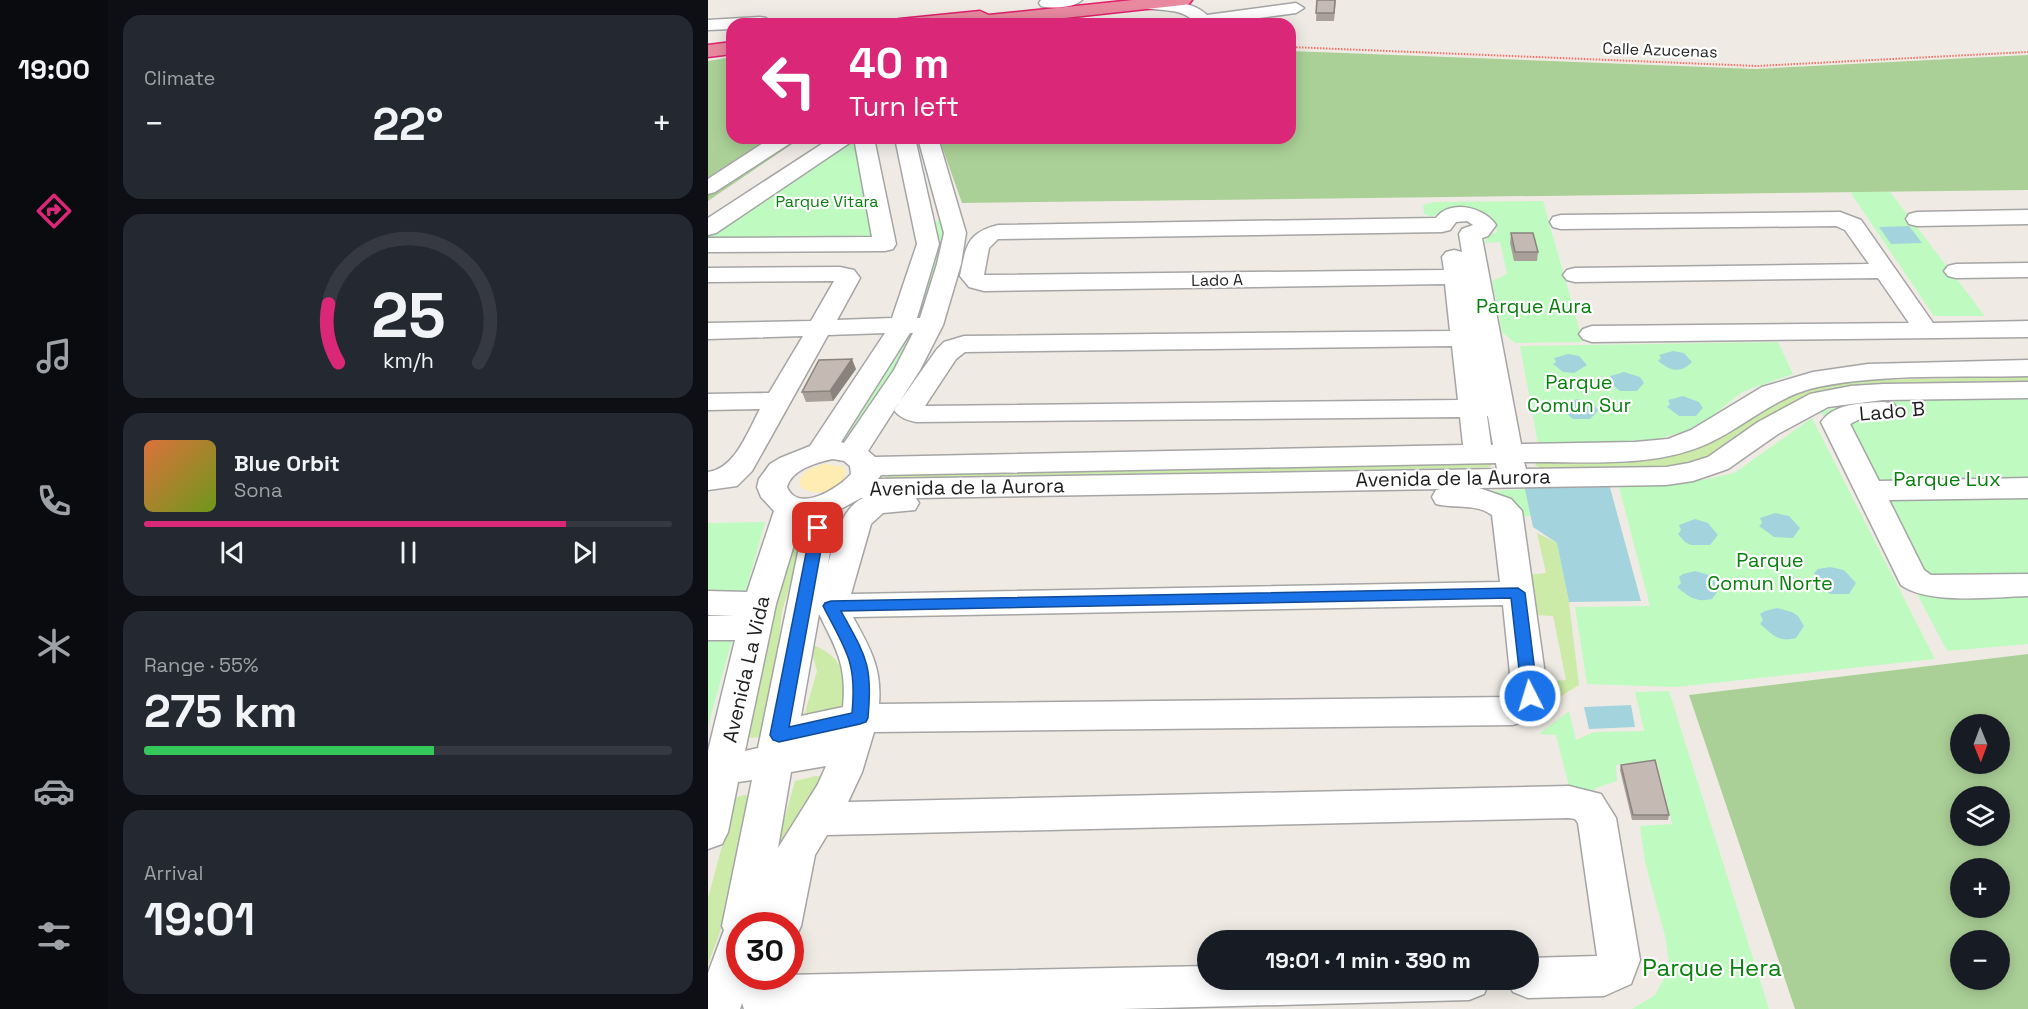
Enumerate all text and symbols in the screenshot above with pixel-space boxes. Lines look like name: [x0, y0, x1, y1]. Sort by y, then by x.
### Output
text: 40 m: [849, 37, 949, 90]
street label: Calle Azucenas: [1602, 37, 1718, 63]
icon: left: [750, 42, 828, 120]
text: 19:00: [18, 52, 90, 87]
text: Climate: [144, 65, 215, 91]
text: Turn left: [849, 89, 959, 124]
text: 22°: [372, 96, 444, 153]
text: −: [144, 103, 164, 145]
text: +: [652, 103, 672, 145]
icon: directions: [33, 190, 75, 232]
park label: Parque Vitara: [775, 191, 879, 212]
street label: Lado A: [1191, 269, 1243, 291]
text: 25: [371, 276, 445, 355]
park label: Parque Aura: [1476, 293, 1592, 319]
icon: music: [33, 335, 75, 377]
text: km/h: [382, 347, 434, 374]
park label: Parque Comun Sur: [1527, 369, 1631, 418]
street label: Lado B: [1858, 395, 1926, 427]
text: Blue Orbit: [234, 449, 340, 477]
street label: Avenida de la Aurora: [1355, 463, 1551, 493]
park label: Parque Lux: [1893, 466, 2001, 492]
street label: Avenida de la Aurora: [869, 472, 1065, 502]
text: Sona: [234, 477, 282, 503]
icon: phone: [33, 480, 75, 522]
pin: [792, 502, 843, 553]
icon: arrive: [801, 511, 834, 544]
icon: previous: [216, 536, 249, 569]
icon: pause: [392, 536, 425, 569]
icon: next: [568, 536, 601, 569]
park label: Parque Comun Norte: [1707, 547, 1833, 596]
street label: Avenida La Vida: [716, 593, 776, 745]
icon: climate: [33, 625, 75, 667]
text: Range · 55%: [144, 652, 258, 678]
position arrow: [1498, 664, 1562, 728]
text: 275 km: [144, 683, 297, 740]
north arrow: [1950, 714, 2010, 774]
map controls: [1950, 714, 2010, 990]
icon: car: [33, 770, 75, 812]
button: layers: [1950, 786, 2010, 846]
button: +: [1950, 858, 2010, 918]
text: Arrival: [144, 860, 203, 886]
text: 19:01: [144, 891, 255, 948]
speed limit sign: 30: [726, 912, 804, 990]
icon: filters: [33, 915, 75, 957]
button: −: [1950, 930, 2010, 990]
text: 19:01 · 1 min · 390 m: [1265, 946, 1471, 974]
park label: Parque Hera: [1642, 952, 1782, 983]

